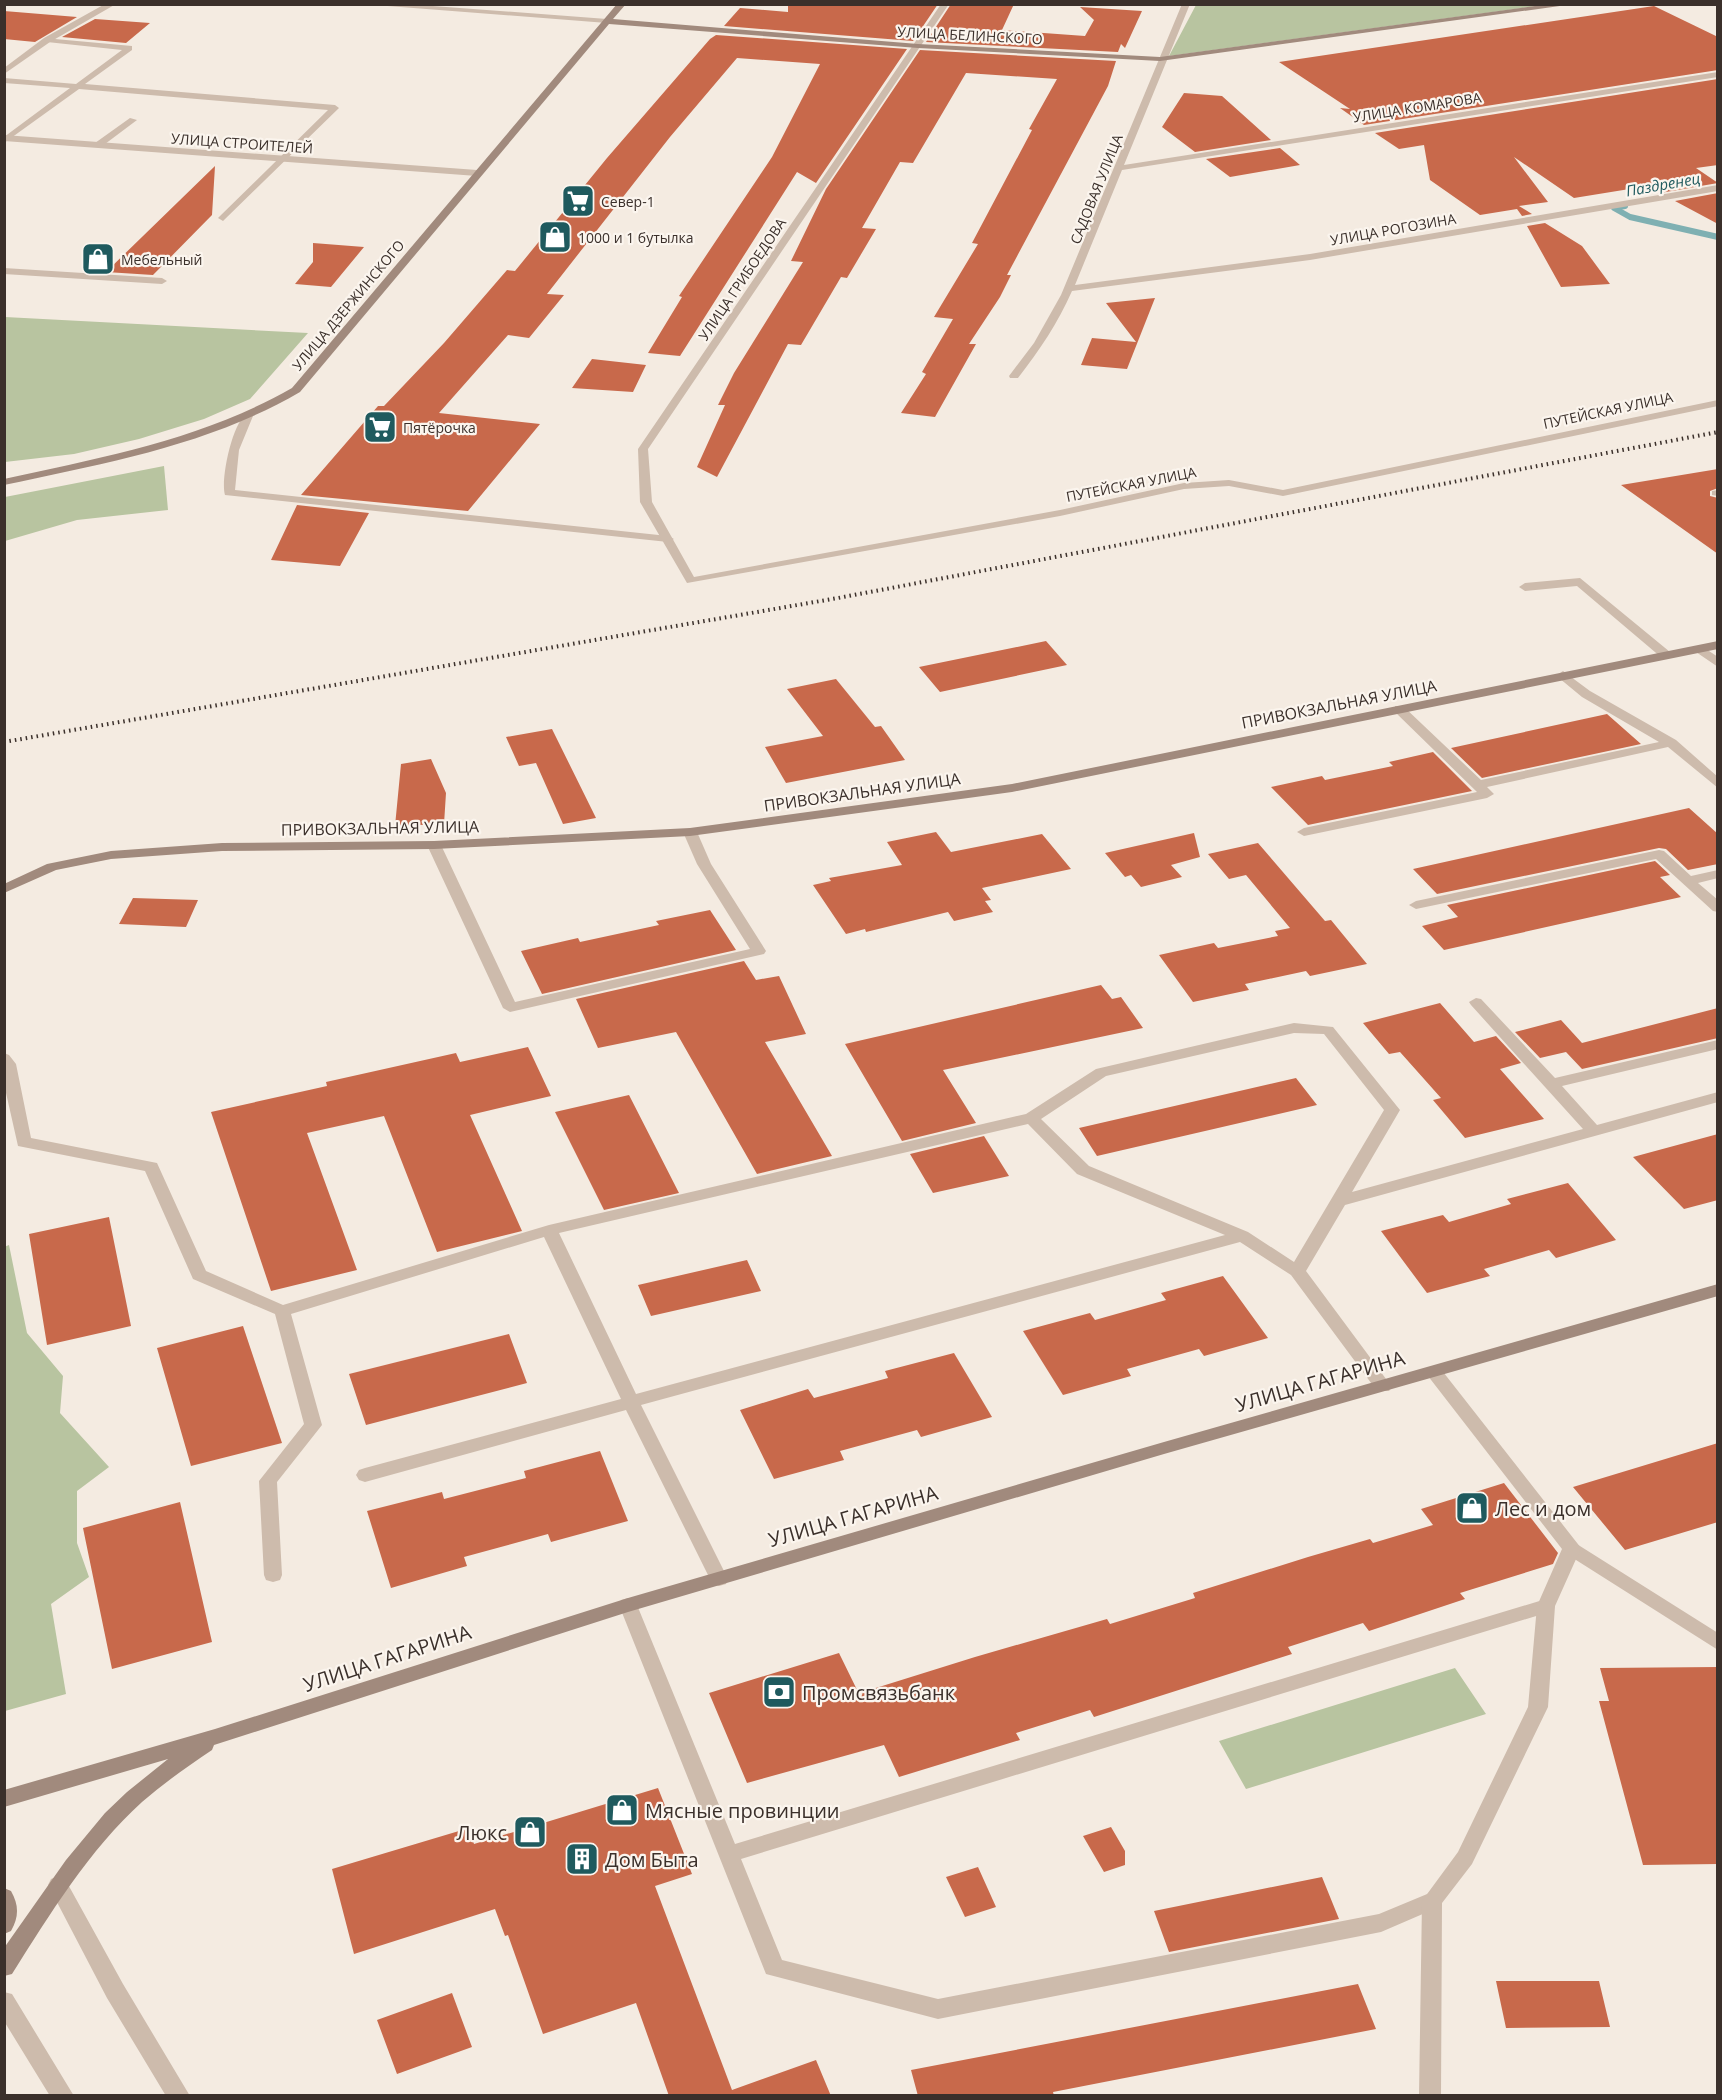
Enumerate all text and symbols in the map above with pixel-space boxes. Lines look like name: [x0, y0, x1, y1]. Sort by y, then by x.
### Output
street label: УЛИЦА БЕЛИНСКОГО: [897, 22, 1043, 48]
street label: УЛИЦА КОМАРОВА: [1351, 87, 1483, 127]
street label: УЛИЦА СТРОИТЕЛЕЙ: [170, 129, 314, 157]
street label: САДОВАЯ УЛИЦА: [1065, 131, 1127, 247]
water label: Паздренец: [1624, 168, 1702, 200]
supermarket icon: Север-1: [560, 183, 596, 219]
place label: Север-1: [601, 192, 655, 211]
street label: УЛИЦА РОГОЗИНА: [1329, 209, 1458, 249]
street label: УЛИЦА ГРИБОЕДОВА: [694, 214, 790, 344]
shop icon: 1000 и 1 бутылка: [537, 219, 573, 255]
place label: 1000 и 1 бутылка: [578, 228, 694, 247]
street label: УЛИЦА ДЗЕРЖИНСКОГО: [288, 236, 408, 374]
shop icon: Мебельный: [80, 241, 116, 277]
place label: Мебельный: [121, 250, 202, 269]
street label: ПУТЕЙСКАЯ УЛИЦА: [1541, 387, 1675, 433]
supermarket icon: Пятёрочка: [362, 409, 398, 445]
place label: Пятёрочка: [403, 418, 476, 437]
street label: ПУТЕЙСКАЯ УЛИЦА: [1064, 462, 1198, 506]
street label: ПРИВОКЗАЛЬНАЯ УЛИЦА: [1240, 674, 1439, 734]
street label: ПРИВОКЗАЛЬНАЯ УЛИЦА: [762, 767, 963, 817]
street label: ПРИВОКЗАЛЬНАЯ УЛИЦА: [281, 815, 480, 841]
street label: УЛИЦА ГАГАРИНА: [1232, 1344, 1408, 1418]
street label: УЛИЦА ГАГАРИНА: [765, 1479, 941, 1553]
shop icon: Лес и дом: [1454, 1490, 1490, 1526]
place label: Лес и дом: [1495, 1495, 1591, 1522]
street label: УЛИЦА ГАГАРИНА: [300, 1618, 475, 1698]
bank icon: Промсвязьбанк: [761, 1674, 797, 1710]
place label: Промсвязьбанк: [802, 1679, 956, 1706]
shop icon: Мясные провинции: [604, 1792, 640, 1828]
place label: Мясные провинции: [645, 1797, 840, 1824]
shop icon: Люкс: [512, 1814, 548, 1850]
place label: Люкс: [456, 1819, 507, 1846]
building icon: Дом Быта: [564, 1841, 600, 1877]
place label: Дом Быта: [605, 1846, 699, 1873]

